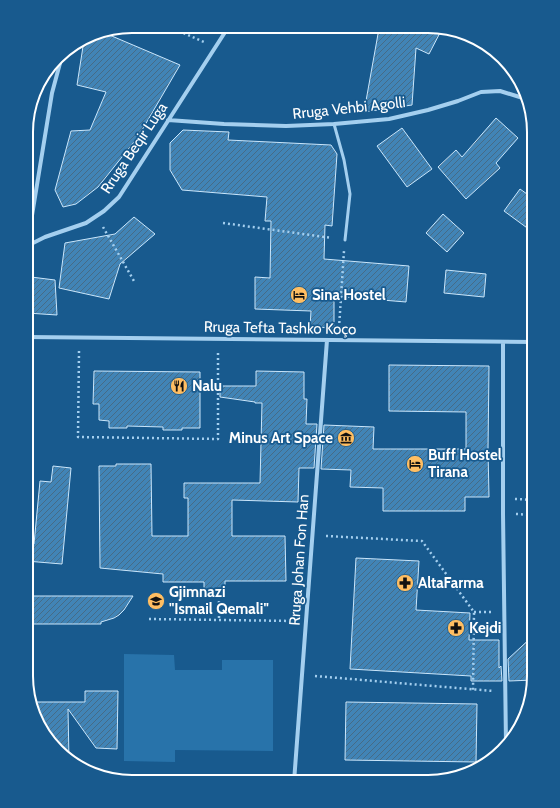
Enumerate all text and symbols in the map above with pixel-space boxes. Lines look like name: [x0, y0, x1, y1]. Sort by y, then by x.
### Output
street label: Rruga Vehbi Agolli: [292, 93, 406, 123]
street label: Rruga Beqir Luga: [97, 98, 171, 197]
hotel icon: Sina Hostel: [289, 285, 309, 305]
place label: Sina Hostel: [312, 286, 386, 304]
street label: Rruga Tefta Tashko Koço: [204, 318, 356, 338]
restaurant icon: Nalu: [169, 376, 189, 396]
place label: Nalu: [192, 377, 222, 395]
museum icon: Minus Art Space: [336, 428, 356, 448]
place label: Minus Art Space: [229, 429, 333, 447]
place label: Buff Hostel Tirana: [428, 446, 502, 481]
hotel icon: Buff Hostel Tirana: [405, 454, 425, 474]
street label: Rruga Johan Fon Han: [285, 494, 313, 626]
pharmacy icon: AltaFarma: [395, 573, 415, 593]
place label: AltaFarma: [418, 574, 484, 592]
place label: Gjimnazi "Ismail Qemali": [169, 583, 269, 618]
school or university icon: Gjimnazi "Ismail Qemali": [146, 591, 166, 611]
pharmacy icon: Kejdi: [446, 618, 466, 638]
place label: Kejdi: [469, 619, 501, 637]

